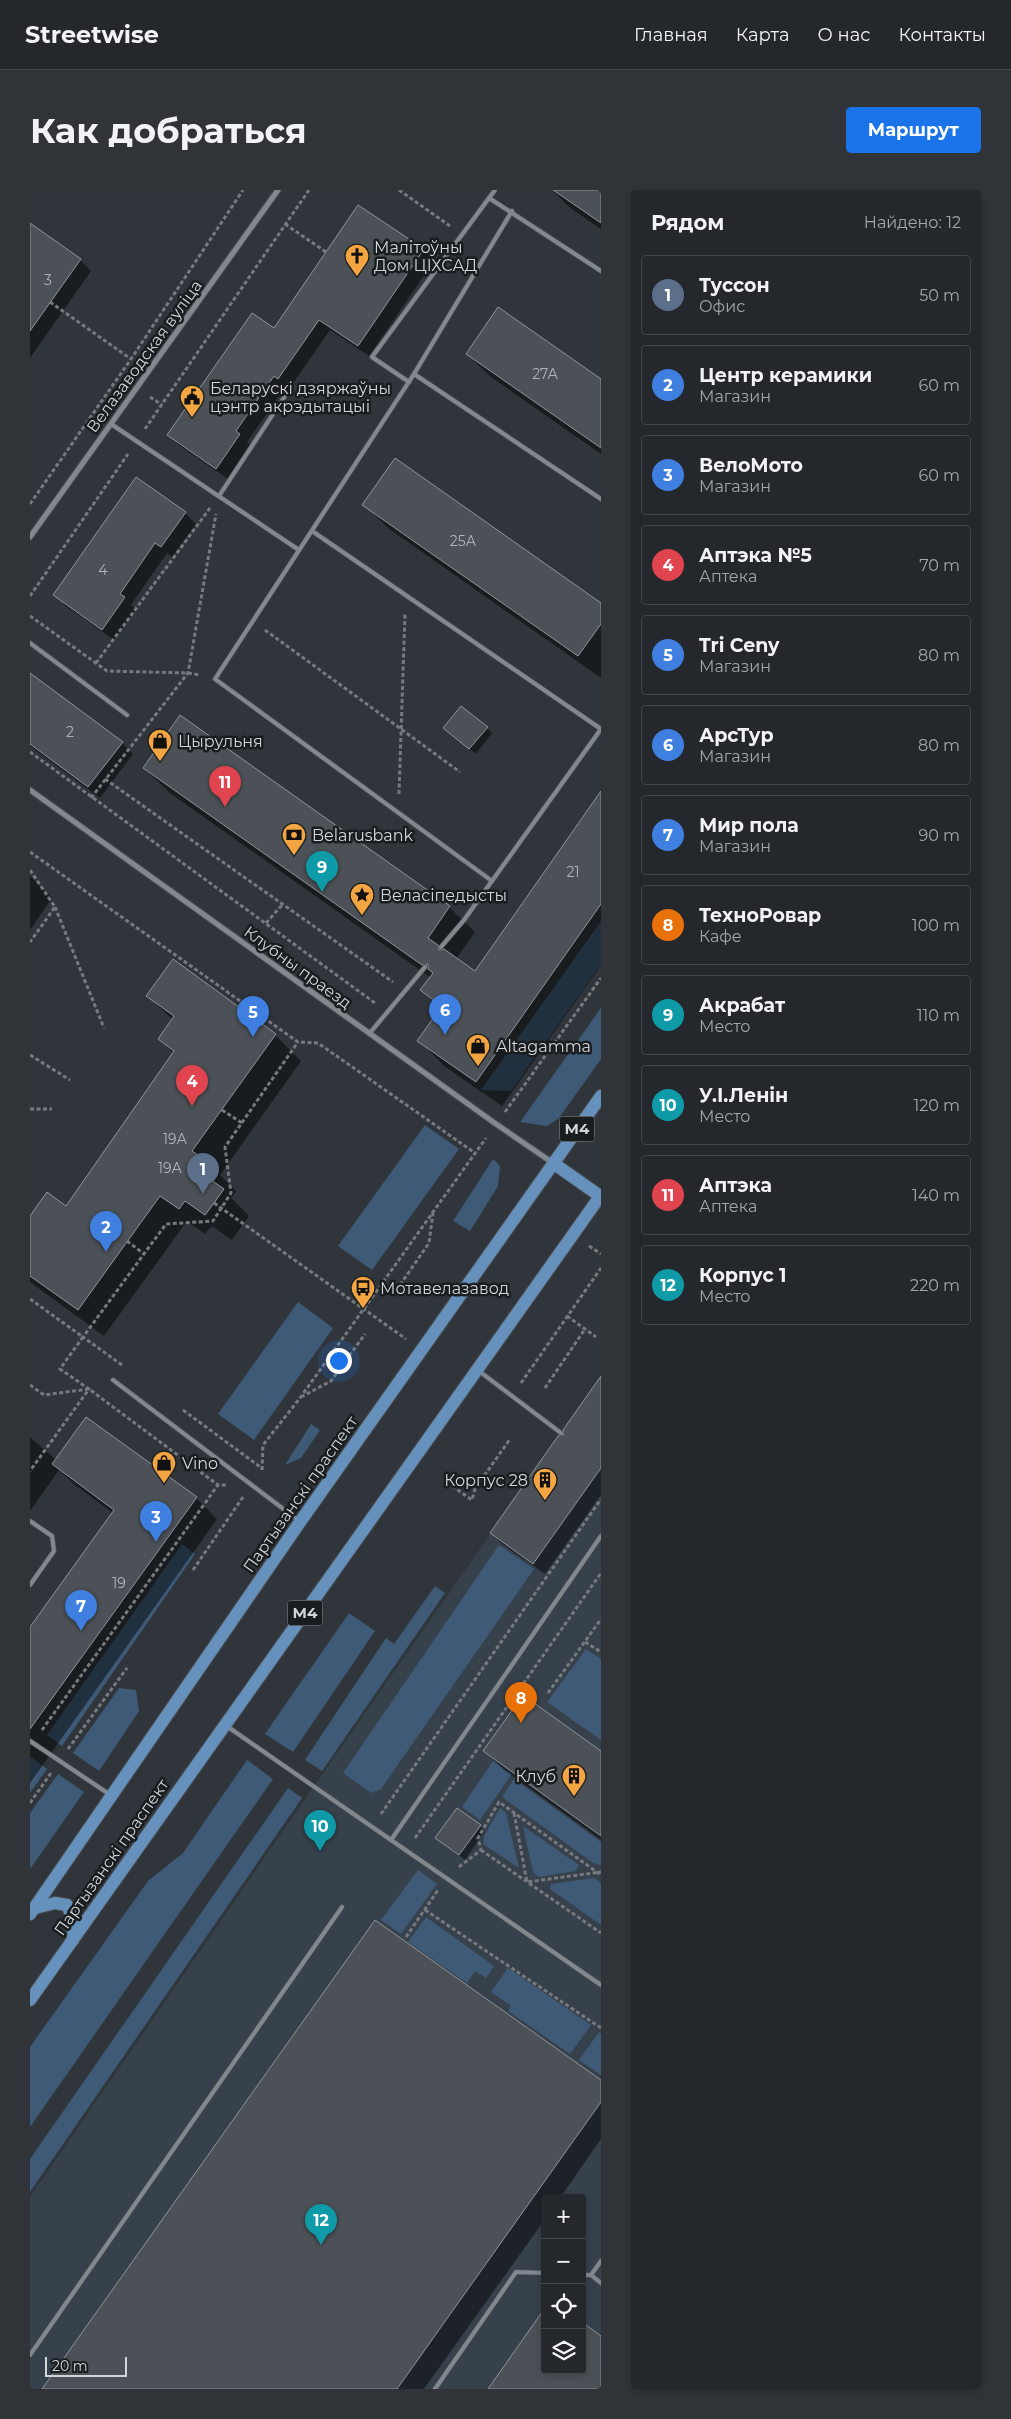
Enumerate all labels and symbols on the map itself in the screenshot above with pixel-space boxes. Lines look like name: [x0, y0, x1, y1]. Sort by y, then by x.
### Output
place label: Малітоўны Дом ЦІХСАД: [374, 238, 477, 275]
church icon: Малітоўны Дом ЦІХСАД: [344, 243, 370, 277]
house number: 3: [44, 271, 52, 289]
street label: Велазаводская вуліца: [83, 276, 206, 436]
house number: 27А: [532, 365, 558, 383]
place label: Беларускі дзяржаўны цэнтр акрэдытацыі: [210, 379, 391, 416]
public building icon: Беларускі дзяржаўны цэнтр акрэдытацыі: [179, 384, 205, 418]
house number: 25А: [450, 532, 477, 550]
house number: 4: [98, 561, 108, 579]
house number: 2: [66, 723, 74, 741]
shop icon: Цырульня: [147, 728, 173, 762]
place label: Цырульня: [178, 732, 263, 751]
pin: 11: [209, 766, 241, 807]
bank icon: Belarusbank: [281, 822, 307, 856]
place label: Belarusbank: [312, 826, 413, 845]
pin: 9: [306, 851, 338, 892]
house number: 21: [566, 863, 580, 881]
place icon: Веласіпедысты: [349, 882, 375, 916]
place label: Веласіпедысты: [380, 886, 507, 905]
street label: Клубны праезд: [240, 922, 355, 1013]
pin: 6: [429, 994, 461, 1035]
pin: 5: [237, 996, 269, 1037]
shop icon: Altagamma: [465, 1033, 491, 1067]
place label: Altagamma: [496, 1037, 591, 1056]
pin: 4: [176, 1065, 208, 1106]
road number: М4: [560, 1116, 594, 1142]
house number: 19А: [163, 1130, 188, 1148]
pin: 1: [187, 1153, 219, 1194]
house number: 19А: [158, 1159, 183, 1177]
pin: 2: [90, 1211, 122, 1252]
bus stop icon: Мотавелазавод: [350, 1275, 376, 1309]
place label: Мотавелазавод: [380, 1279, 509, 1298]
your location: [326, 1348, 352, 1374]
street label: Партызанскі праспект: [239, 1412, 362, 1576]
shop icon: Vino: [151, 1450, 177, 1484]
place label: Vino: [182, 1454, 218, 1473]
building icon: Корпус 28: [532, 1467, 558, 1501]
place label: Корпус 28: [444, 1471, 528, 1490]
pin: 3: [140, 1501, 172, 1542]
house number: 19: [112, 1574, 126, 1592]
pin: 7: [65, 1590, 97, 1631]
road number: М4: [288, 1600, 322, 1626]
pin: 8: [505, 1682, 537, 1723]
building icon: Клуб: [561, 1763, 587, 1797]
place label: Клуб: [516, 1767, 556, 1786]
street label: Партызанскі праспект: [50, 1775, 173, 1939]
pin: 10: [304, 1810, 336, 1851]
pin: 12: [305, 2204, 337, 2245]
scale bar: [45, 2354, 128, 2377]

